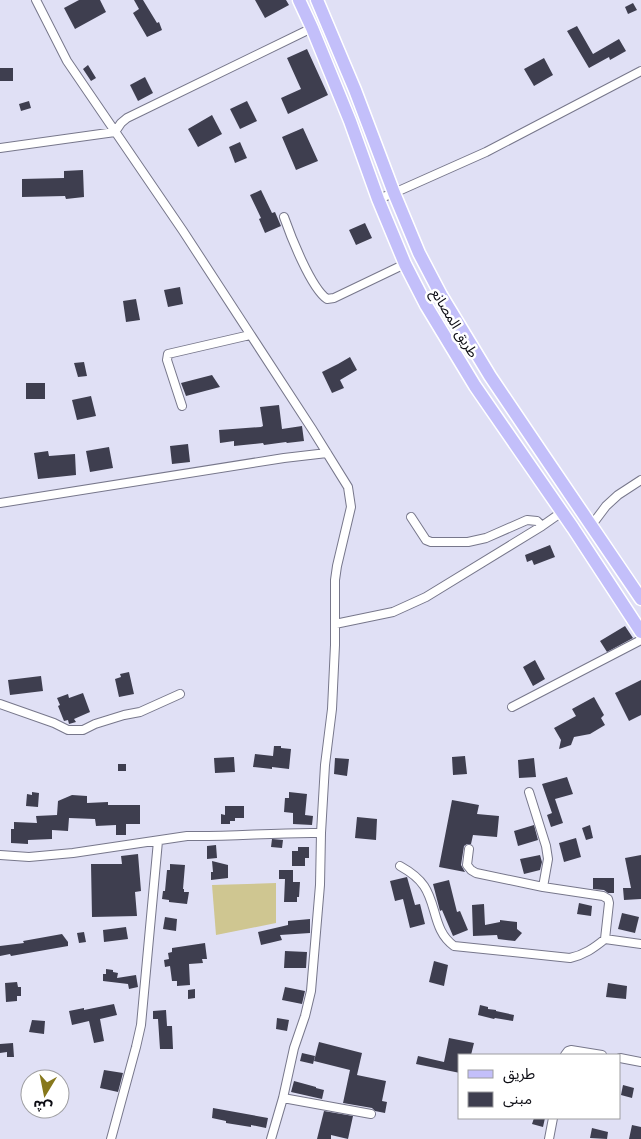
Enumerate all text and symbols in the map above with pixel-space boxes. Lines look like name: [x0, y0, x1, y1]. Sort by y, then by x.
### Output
street label: طريق المصانع: [426, 285, 483, 362]
legend: [458, 1054, 621, 1119]
text: طريق: [503, 1064, 535, 1084]
north arrow: [20, 1069, 70, 1119]
text: مبنى: [503, 1089, 532, 1108]
text: ش: [32, 1096, 54, 1117]

